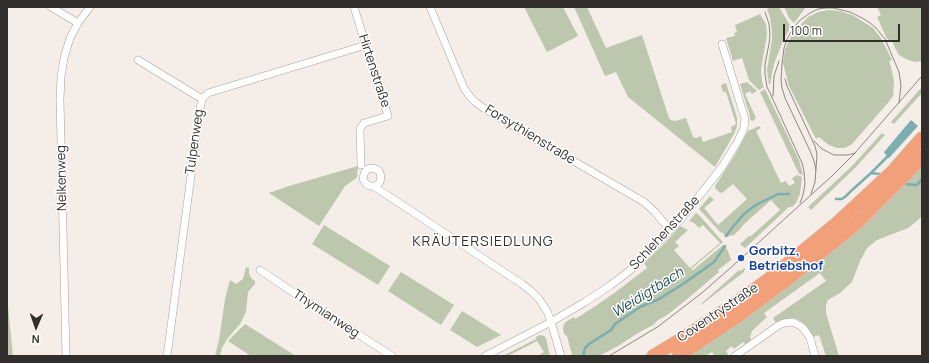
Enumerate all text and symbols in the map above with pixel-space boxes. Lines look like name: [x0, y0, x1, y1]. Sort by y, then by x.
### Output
scale bar: [785, 16, 902, 42]
text: 100 m: [790, 22, 822, 39]
street label: Hirtenstraße: [355, 33, 393, 109]
street label: Forsythienstraße: [482, 102, 578, 168]
street label: Tulpenweg: [183, 108, 207, 176]
street label: Nelkenweg: [54, 145, 70, 211]
street label: Schlehenstraße: [627, 193, 703, 273]
district label: KRÄUTERSIEDLUNG: [412, 234, 554, 250]
place label: Gorbitz, Betriebshof: [749, 243, 823, 274]
marker: Gorbitz, Betriebshof: [736, 253, 746, 263]
water label: Weidigtbach: [609, 264, 687, 322]
street label: Coventrystraße: [675, 280, 761, 346]
street label: Thymianweg: [290, 287, 362, 341]
north arrow: [16, 307, 56, 347]
text: N: [31, 332, 40, 347]

